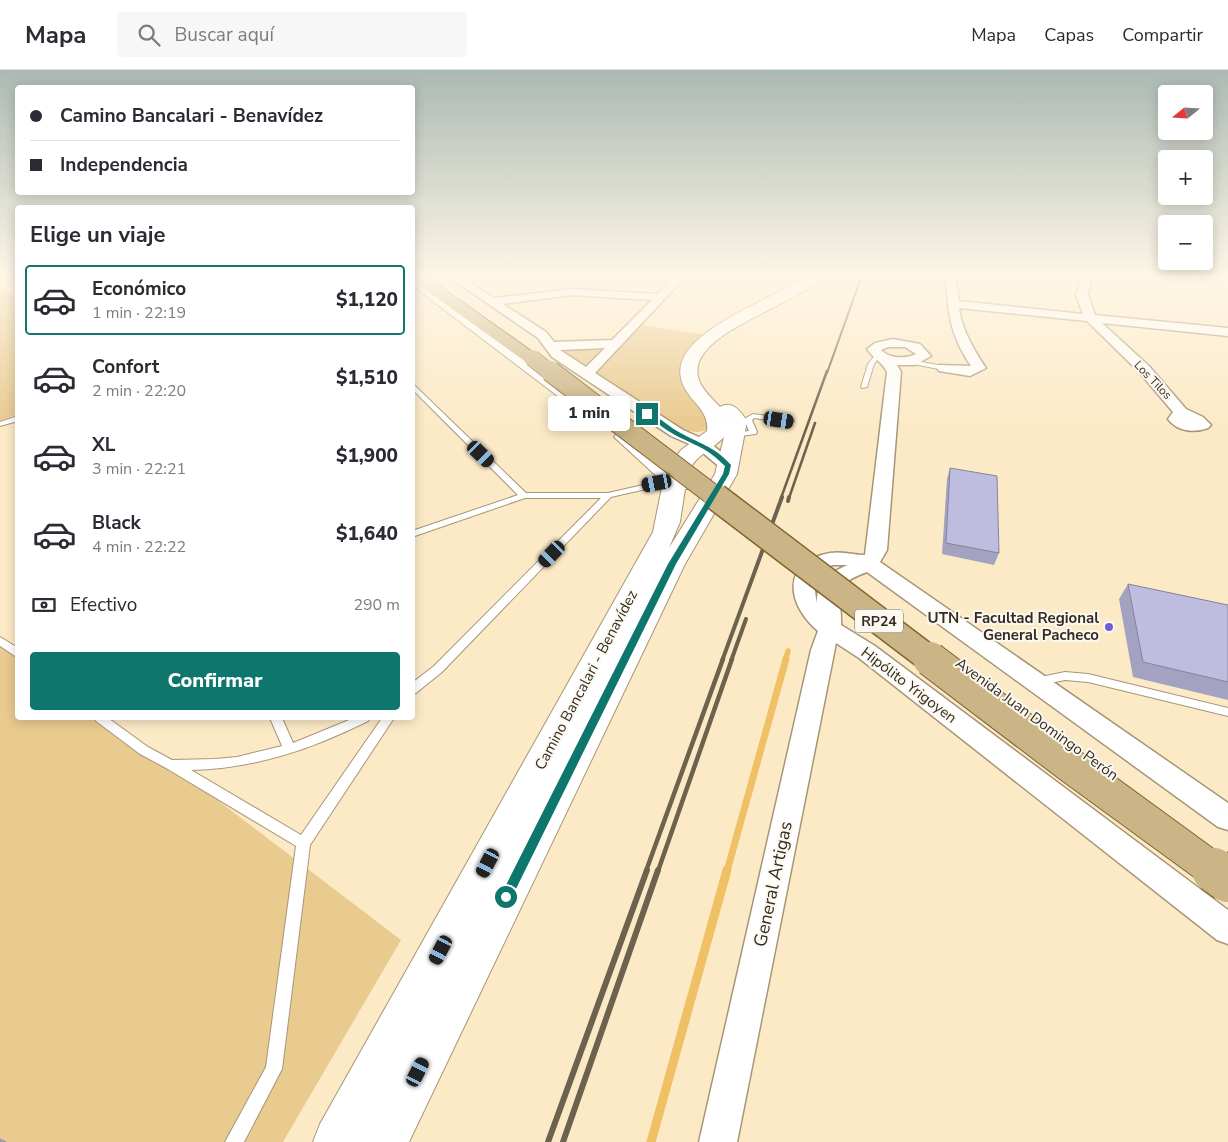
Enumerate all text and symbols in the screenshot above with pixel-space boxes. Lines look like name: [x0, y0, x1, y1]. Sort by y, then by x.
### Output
search box: [117, 12, 467, 57]
text: Mapa: [25, 19, 87, 51]
icon: search: [135, 21, 163, 49]
text: Buscar aquí: [175, 22, 274, 48]
text: Mapa: [971, 23, 1016, 47]
text: Capas: [1044, 23, 1094, 47]
text: Compartir: [1122, 23, 1203, 47]
north arrow: [1158, 85, 1212, 140]
map controls: [1158, 85, 1213, 270]
text: Camino Bancalari - Benavídez: [60, 103, 323, 129]
button: +: [1158, 150, 1213, 205]
text: Independencia: [60, 152, 188, 178]
button: −: [1158, 215, 1213, 270]
text: Elige un viaje: [30, 220, 165, 250]
text: Económico: [92, 276, 186, 302]
icon: car: [32, 278, 77, 323]
text: $1,120: [336, 287, 398, 313]
text: 1 min · 22:19: [92, 302, 186, 324]
text: Confort: [92, 354, 159, 380]
icon: car: [32, 356, 77, 401]
street label: Los Tilos: [1131, 357, 1176, 403]
text: $1,510: [336, 365, 398, 391]
text: 2 min · 22:20: [92, 380, 186, 402]
callout: 1 min: [547, 396, 630, 432]
text: 1 min: [568, 402, 610, 424]
route end: [636, 403, 658, 425]
car: [763, 410, 794, 430]
text: XL: [92, 432, 115, 458]
icon: car: [32, 434, 77, 479]
car: [464, 438, 497, 470]
text: $1,900: [336, 443, 398, 469]
text: 3 min · 22:21: [92, 458, 186, 480]
car: [640, 473, 673, 493]
text: Black: [92, 510, 141, 536]
icon: car: [32, 512, 77, 557]
text: $1,640: [336, 521, 398, 547]
text: 4 min · 22:22: [92, 536, 186, 558]
car: [536, 538, 567, 570]
street label: Camino Bancalari - Benavídez: [530, 587, 642, 773]
icon: cash: [30, 591, 58, 619]
text: Efectivo: [70, 592, 137, 618]
text: 290 m: [353, 594, 400, 616]
place label: UTN - Facultad Regional General Pacheco: [928, 608, 1099, 645]
road number: RP24: [855, 610, 903, 632]
marker: UTN - Facultad Regional General Pacheco: [1103, 621, 1115, 633]
street label: Hipólito Yrigoyen: [857, 642, 961, 728]
button: Confirmar: [30, 652, 400, 710]
street label: Avenida Juan Domingo Perón: [951, 653, 1123, 785]
street label: General Artigas: [748, 819, 798, 949]
car: [474, 846, 501, 880]
route start: [495, 886, 517, 908]
car: [427, 933, 454, 967]
car: [404, 1055, 431, 1089]

